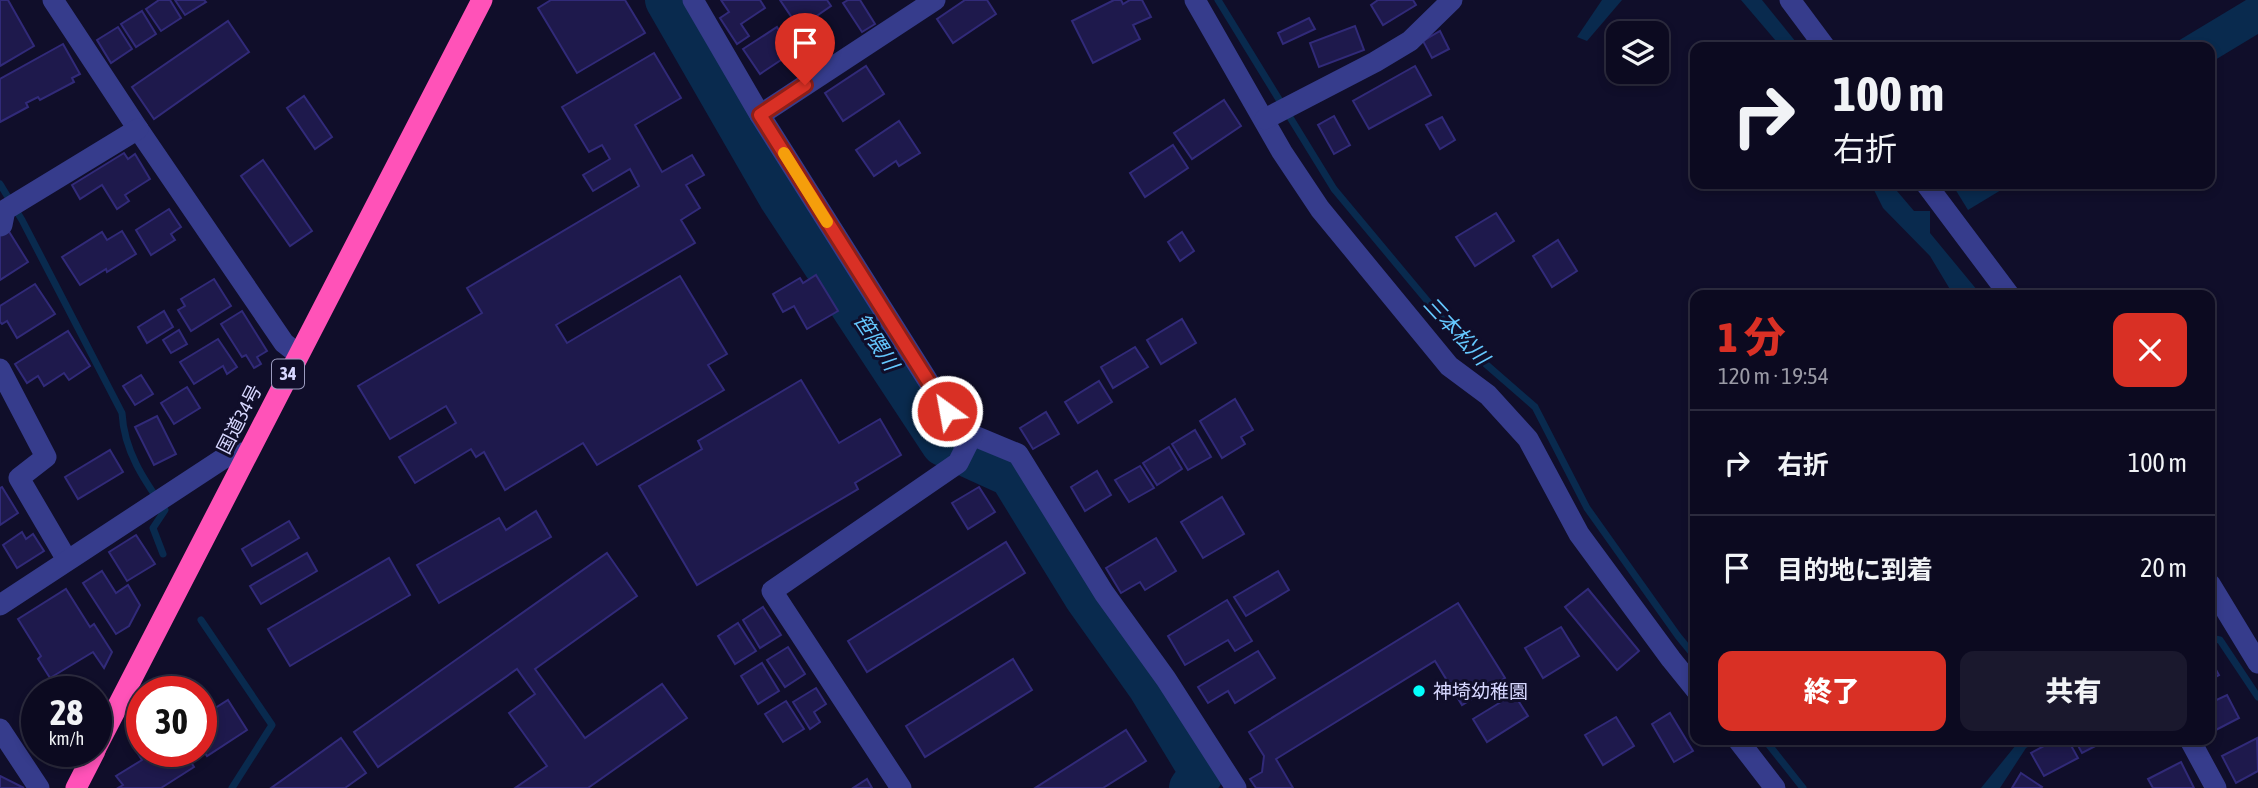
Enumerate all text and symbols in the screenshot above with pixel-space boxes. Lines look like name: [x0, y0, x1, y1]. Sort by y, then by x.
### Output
pin: [775, 13, 835, 85]
map controls: [1606, 21, 1669, 84]
button: layers: [1606, 21, 1669, 84]
icon: arrive: [786, 24, 824, 62]
text: 100 m: [1833, 65, 1944, 121]
icon: right: [1718, 70, 1809, 161]
text: 右折: [1833, 130, 1897, 167]
water label: 三本松川: [1419, 291, 1496, 371]
water label: 笹隈川: [850, 309, 905, 376]
text: 1 分: [1718, 313, 1786, 361]
button: close: [2113, 313, 2187, 387]
road number: 34: [272, 360, 304, 388]
text: 120 m · 19:54: [1718, 363, 1829, 389]
position arrow: [910, 374, 984, 448]
street label: 国道34号: [212, 381, 266, 457]
icon: right: [1718, 444, 1756, 482]
text: 100 m: [2128, 448, 2187, 478]
text: 右折: [1777, 450, 1829, 480]
icon: arrive: [1718, 549, 1756, 587]
text: 20 m: [2140, 553, 2187, 583]
text: 目的地に到着: [1777, 555, 1933, 585]
button: 終了: [1718, 651, 1946, 731]
button: 共有: [1960, 651, 2187, 731]
speed limit sign: 30: [126, 676, 217, 767]
place label: 神埼幼稚園: [1433, 680, 1528, 702]
marker: 神埼幼稚園: [1411, 683, 1427, 699]
text: 28: [50, 692, 83, 732]
text: km/h: [49, 728, 84, 749]

